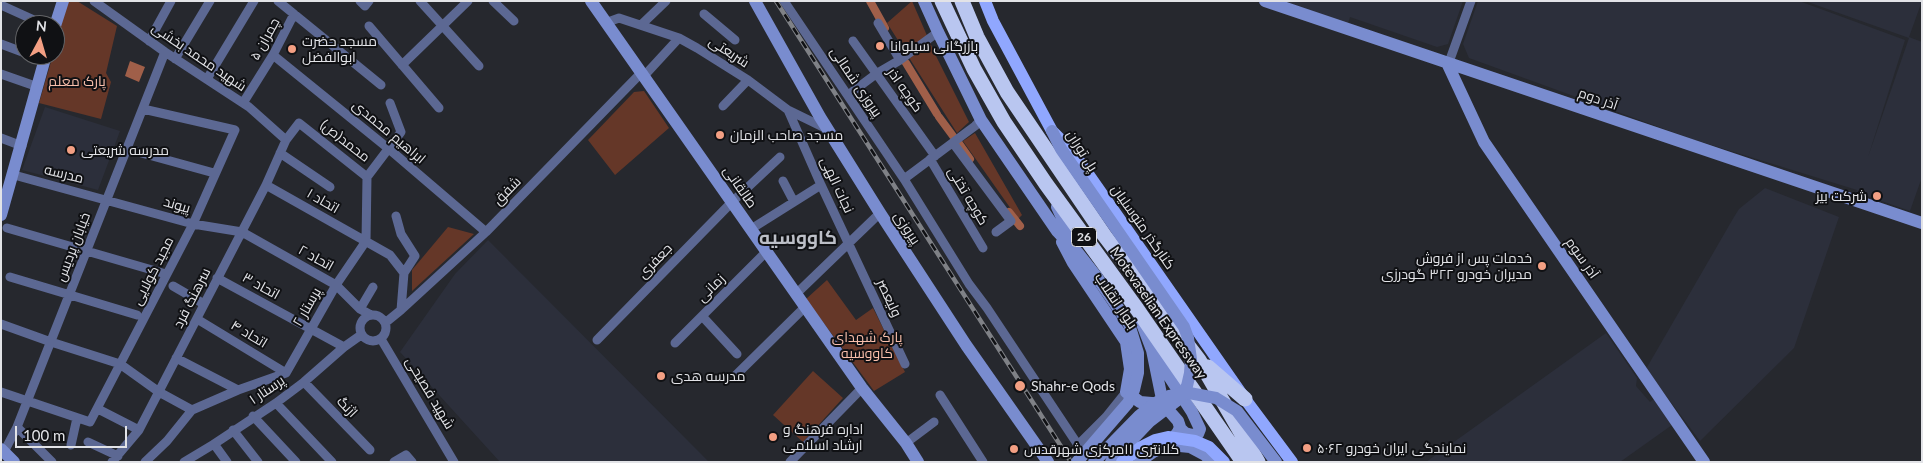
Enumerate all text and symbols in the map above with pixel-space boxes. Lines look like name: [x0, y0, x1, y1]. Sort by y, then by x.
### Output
north arrow: [15, 15, 65, 65]
street label: چمران ۵: [247, 15, 283, 63]
text: N: [35, 17, 48, 35]
street label: شهید محمد بخشی: [148, 19, 250, 95]
place label: مسجد حضرت ابوالفضل: [302, 33, 377, 65]
street label: شریعتی: [706, 33, 752, 71]
place label: بازرگانی سیلوانا: [890, 38, 978, 54]
marker: بازرگانی سیلوانا: [874, 40, 886, 52]
marker: مسجد حضرت ابوالفضل: [286, 43, 298, 55]
street label: پیروزی شمالی: [826, 44, 886, 120]
street label: کوچه اذر: [884, 64, 926, 116]
park label: پارک معلم: [48, 73, 106, 89]
street label: آذر دوم: [1576, 84, 1620, 114]
street label: ابراهیم محمدی: [349, 96, 429, 168]
street label: محمد(ص): [317, 116, 373, 166]
place label: مسجد صاحب الزمان: [730, 127, 843, 143]
street label: پل توران: [1063, 127, 1101, 175]
marker: مسجد صاحب الزمان: [714, 129, 726, 141]
place label: مدرسه شریعتی: [81, 142, 169, 158]
marker: مدرسه شریعتی: [65, 144, 77, 156]
street label: نجات الهی: [817, 154, 857, 216]
street label: مدرسه: [43, 161, 85, 187]
street label: طالقانی: [719, 163, 761, 211]
street label: کوچه تختی: [944, 164, 992, 228]
street label: شفق: [489, 173, 525, 209]
street label: کنارگذر متوسلیان: [1108, 181, 1178, 273]
street label: اتحاد ۱: [304, 185, 342, 217]
place label: شرکت بیز: [1816, 188, 1867, 204]
marker: شرکت بیز: [1871, 190, 1883, 202]
street label: پیوند: [162, 193, 192, 217]
street label: پیروزی: [890, 208, 924, 248]
street label: خیابان پردیس: [52, 210, 94, 284]
district label: کاووسیه: [759, 227, 837, 249]
road number: 26: [1072, 228, 1096, 246]
street label: مجید کولایی: [129, 234, 177, 308]
street label: آذر سوم: [1562, 234, 1602, 282]
street label: جعفری: [634, 240, 676, 282]
street label: اتحاد ۲: [295, 241, 337, 275]
street label: Motevaselian Expressway: [1106, 244, 1210, 382]
place label: خدمات پس از فروش مدیران خودرو ۳۲۲ گودرزی: [1381, 250, 1532, 282]
marker: خدمات پس از فروش مدیران خودرو ۳۲۲ گودرزی: [1536, 260, 1548, 272]
street label: سرهنگ فرد: [170, 265, 214, 331]
street label: اتحاد ۳: [239, 269, 283, 303]
street label: زمانی: [693, 270, 729, 306]
street label: بلوار انقلاب: [1091, 270, 1141, 332]
street label: ولیعصر: [873, 276, 905, 320]
street label: پرستار ۲: [289, 284, 325, 330]
street label: اتحاد ۴: [228, 317, 270, 351]
park label: پارک شهدای کاووسیه: [832, 329, 902, 362]
street label: شهید فصیحی: [402, 354, 458, 432]
place label: مدرسه هدی: [671, 368, 746, 384]
marker: مدرسه هدی: [655, 370, 667, 382]
street label: پرستار ۱: [246, 372, 288, 408]
place label: Shahr-e Qods: [1031, 378, 1115, 394]
marker: Shahr-e Qods: [1013, 379, 1027, 393]
street label: اژنگ: [333, 393, 361, 421]
scale bar: [18, 416, 130, 448]
place label: اداره فرهنگ و ارشاد اسلامی: [783, 421, 863, 454]
text: 100 m: [23, 426, 65, 444]
marker: اداره فرهنگ و ارشاد اسلامی: [767, 431, 779, 443]
place label: نمایندگی ایران خودرو ۵۰۶۲: [1317, 440, 1466, 456]
place label: کلانتری ۱۱مرکزی شهرقدس: [1024, 441, 1179, 457]
marker: نمایندگی ایران خودرو ۵۰۶۲: [1301, 442, 1313, 454]
marker: کلانتری ۱۱مرکزی شهرقدس: [1008, 443, 1020, 455]

